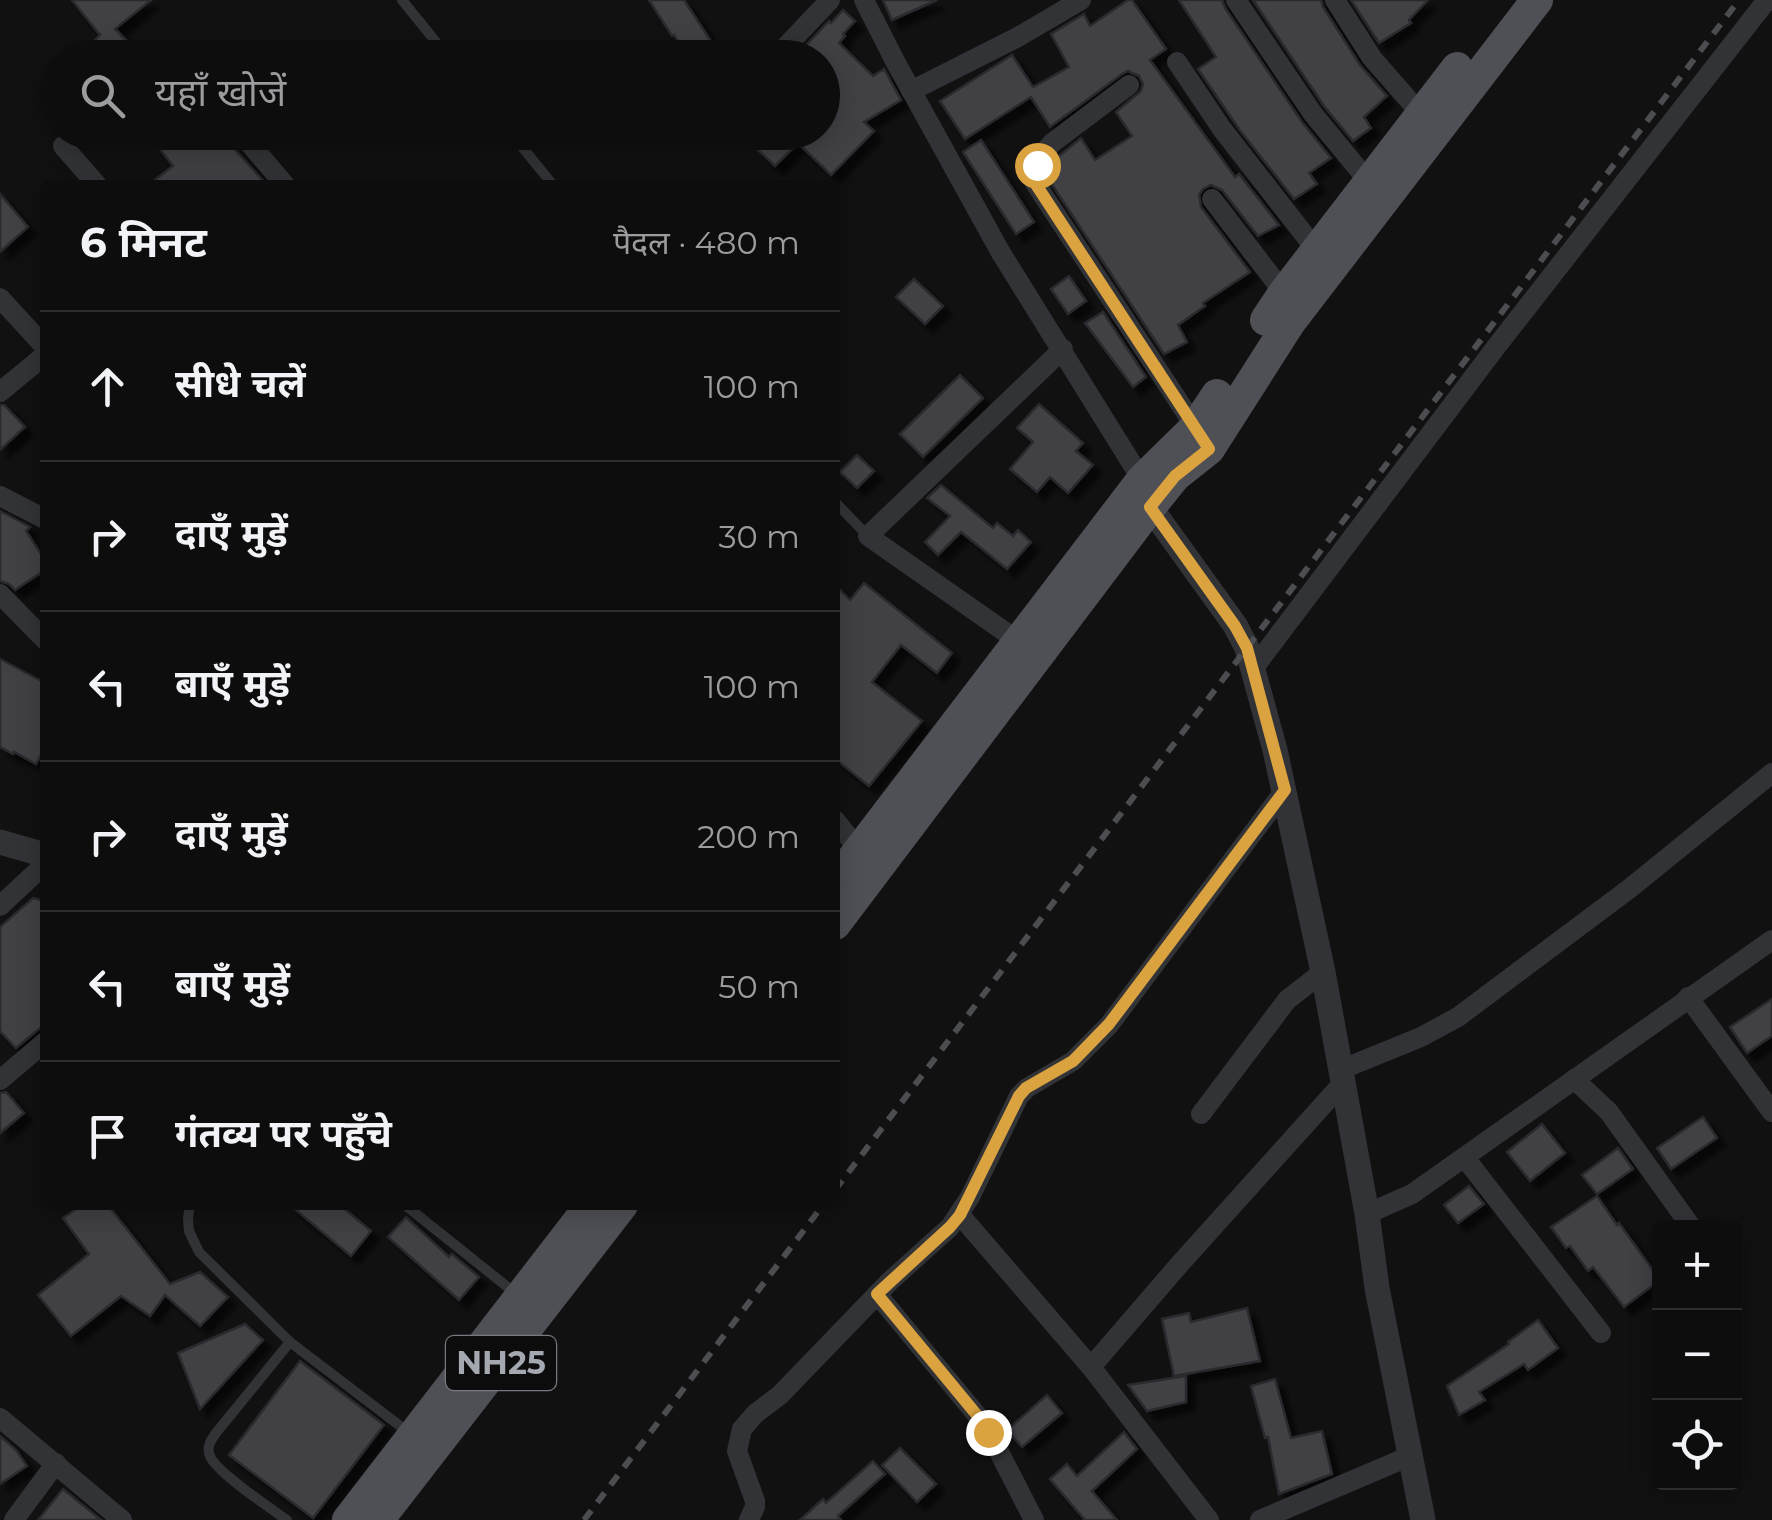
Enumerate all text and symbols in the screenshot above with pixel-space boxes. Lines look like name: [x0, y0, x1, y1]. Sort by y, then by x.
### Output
search box: [40, 40, 840, 150]
icon: search: [75, 68, 130, 123]
text: यहाँ खोजें: [155, 69, 286, 116]
route start: [1015, 143, 1061, 189]
text: 6 मिनट: [80, 216, 207, 268]
text: पैदल · 480 m: [613, 223, 800, 262]
icon: ahead: [80, 359, 135, 414]
text: सीधे चलें: [175, 360, 306, 407]
text: 100 m: [704, 367, 800, 406]
icon: right: [80, 509, 135, 564]
text: दाएँ मुड़ें: [175, 510, 288, 557]
text: 30 m: [718, 517, 800, 556]
icon: left: [80, 659, 135, 714]
text: बाएँ मुड़ें: [175, 660, 290, 707]
text: 100 m: [704, 667, 800, 706]
icon: right: [80, 809, 135, 864]
text: दाएँ मुड़ें: [175, 810, 288, 857]
text: 200 m: [697, 817, 800, 856]
icon: left: [80, 959, 135, 1014]
text: बाएँ मुड़ें: [175, 960, 290, 1007]
text: 50 m: [718, 967, 800, 1006]
icon: arrive: [80, 1109, 135, 1164]
text: गंतव्य पर पहुँचे: [175, 1110, 392, 1157]
map controls: [1652, 1220, 1742, 1490]
button: +: [1652, 1220, 1742, 1310]
button: −: [1652, 1310, 1742, 1400]
road number: NH25: [446, 1336, 556, 1390]
button: locate: [1652, 1400, 1742, 1490]
route end: [966, 1410, 1012, 1456]

